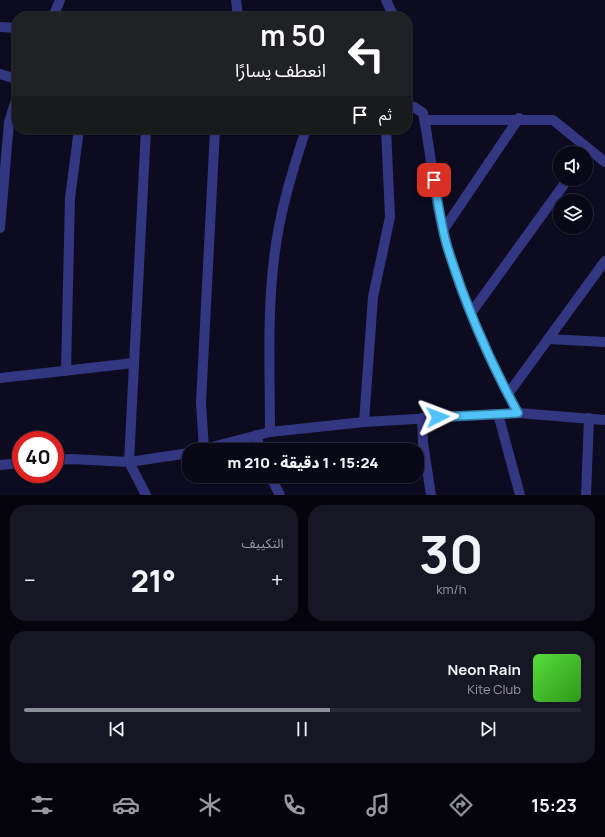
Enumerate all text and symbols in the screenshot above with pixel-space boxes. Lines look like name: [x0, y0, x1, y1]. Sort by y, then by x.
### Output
text: 50 m: [260, 16, 326, 54]
icon: left: [340, 28, 392, 80]
text: انعطف يسارًا: [235, 58, 326, 82]
icon: arrive: [349, 104, 371, 126]
text: ثم: [379, 104, 392, 125]
map controls: [553, 146, 593, 234]
button: sound: [553, 146, 593, 186]
pin: [417, 163, 451, 197]
icon: arrive: [423, 169, 445, 191]
button: layers: [553, 194, 593, 234]
position arrow: [417, 396, 459, 438]
speed limit sign: 40: [12, 431, 64, 483]
text: 15:24 · 1 دقيقة · 210 m: [227, 452, 379, 473]
text: 30: [419, 518, 483, 589]
text: التكييف: [242, 534, 284, 552]
text: 21°: [131, 560, 176, 601]
text: −: [24, 565, 36, 595]
text: +: [271, 565, 283, 595]
text: km/h: [436, 580, 466, 598]
text: Neon Rain: [447, 659, 521, 680]
text: Kite Club: [467, 680, 521, 698]
icon: previous: [106, 718, 128, 740]
icon: pause: [291, 718, 313, 740]
icon: next: [477, 718, 499, 740]
icon: filters: [28, 791, 56, 819]
icon: car: [112, 791, 140, 819]
icon: climate: [196, 791, 224, 819]
icon: phone: [280, 791, 308, 819]
icon: music: [364, 791, 392, 819]
icon: directions: [447, 791, 475, 819]
text: 15:23: [531, 793, 577, 817]

